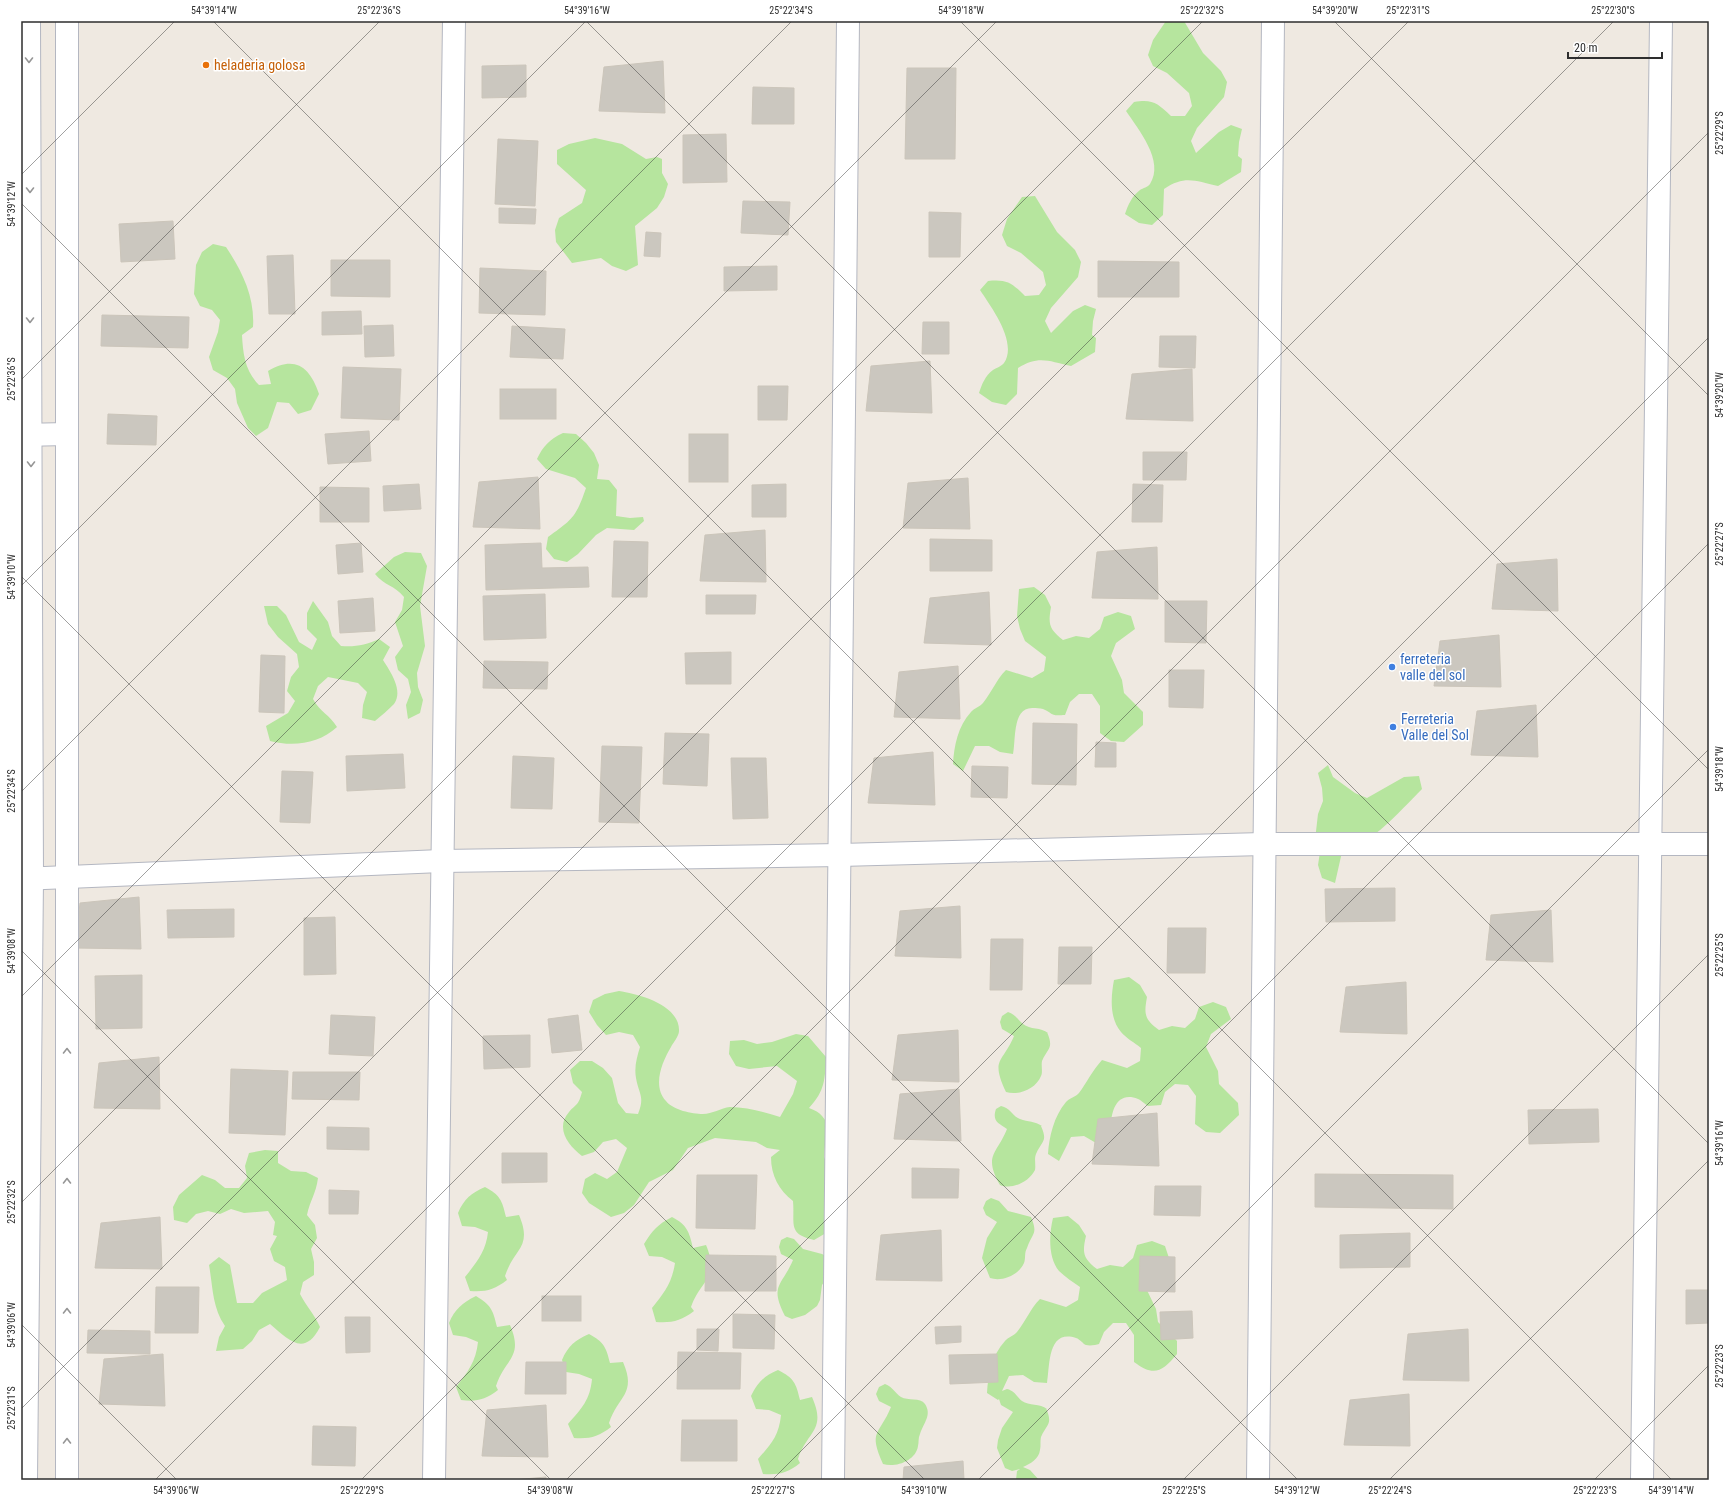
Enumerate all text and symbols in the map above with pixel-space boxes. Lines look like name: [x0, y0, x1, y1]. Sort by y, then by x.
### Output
text: 54°39'14"W: [191, 5, 237, 16]
text: 25°22'36"S: [357, 5, 401, 16]
text: 54°39'16"W: [564, 5, 610, 16]
text: 25°22'34"S: [769, 5, 813, 16]
text: 54°39'18"W: [938, 5, 984, 16]
text: 25°22'32"S: [1180, 5, 1224, 16]
text: 54°39'20"W: [1312, 5, 1358, 16]
text: 25°22'31"S: [1386, 5, 1430, 16]
text: 25°22'30"S: [1591, 5, 1635, 16]
scale bar: [1568, 34, 1662, 60]
text: 20 m: [1574, 41, 1598, 55]
one-way arrow: [25, 57, 33, 63]
place label: heladeria golosa: [214, 57, 305, 73]
marker: heladeria golosa: [201, 60, 211, 70]
text: 25°22'29"S: [1714, 111, 1725, 155]
text: 54°39'12"W: [6, 181, 17, 227]
one-way arrow: [25, 187, 34, 193]
one-way arrow: [26, 317, 34, 323]
text: 25°22'36"S: [6, 357, 17, 401]
text: 54°39'20"W: [1714, 372, 1725, 418]
one-way arrow: [27, 461, 35, 467]
text: 25°22'27"S: [1714, 522, 1725, 566]
text: 54°39'10"W: [6, 554, 17, 600]
place label: ferreteria valle del sol: [1400, 651, 1465, 683]
marker: ferreteria valle del sol: [1387, 662, 1397, 672]
place label: Ferreteria Valle del Sol: [1401, 711, 1469, 743]
marker: Ferreteria Valle del Sol: [1388, 722, 1398, 732]
text: 54°39'18"W: [1714, 746, 1725, 792]
text: 25°22'34"S: [6, 769, 17, 813]
text: 54°39'08"W: [6, 928, 17, 974]
text: 25°22'25"S: [1714, 933, 1725, 977]
one-way arrow: [63, 1048, 71, 1054]
text: 54°39'16"W: [1714, 1120, 1725, 1166]
one-way arrow: [63, 1178, 71, 1184]
text: 25°22'32"S: [6, 1180, 17, 1224]
text: 54°39'06"W: [6, 1302, 17, 1348]
one-way arrow: [63, 1308, 71, 1314]
text: 25°22'23"S: [1714, 1344, 1725, 1388]
text: 25°22'31"S: [6, 1386, 17, 1430]
one-way arrow: [63, 1438, 71, 1444]
text: 54°39'06"W: [153, 1485, 199, 1496]
text: 25°22'29"S: [340, 1485, 384, 1496]
text: 54°39'08"W: [527, 1485, 573, 1496]
text: 25°22'27"S: [751, 1485, 795, 1496]
text: 54°39'10"W: [901, 1485, 947, 1496]
text: 25°22'25"S: [1162, 1485, 1206, 1496]
text: 54°39'12"W: [1274, 1485, 1320, 1496]
text: 25°22'24"S: [1368, 1485, 1412, 1496]
text: 25°22'23"S: [1573, 1485, 1617, 1496]
text: 54°39'14"W: [1648, 1485, 1694, 1496]

